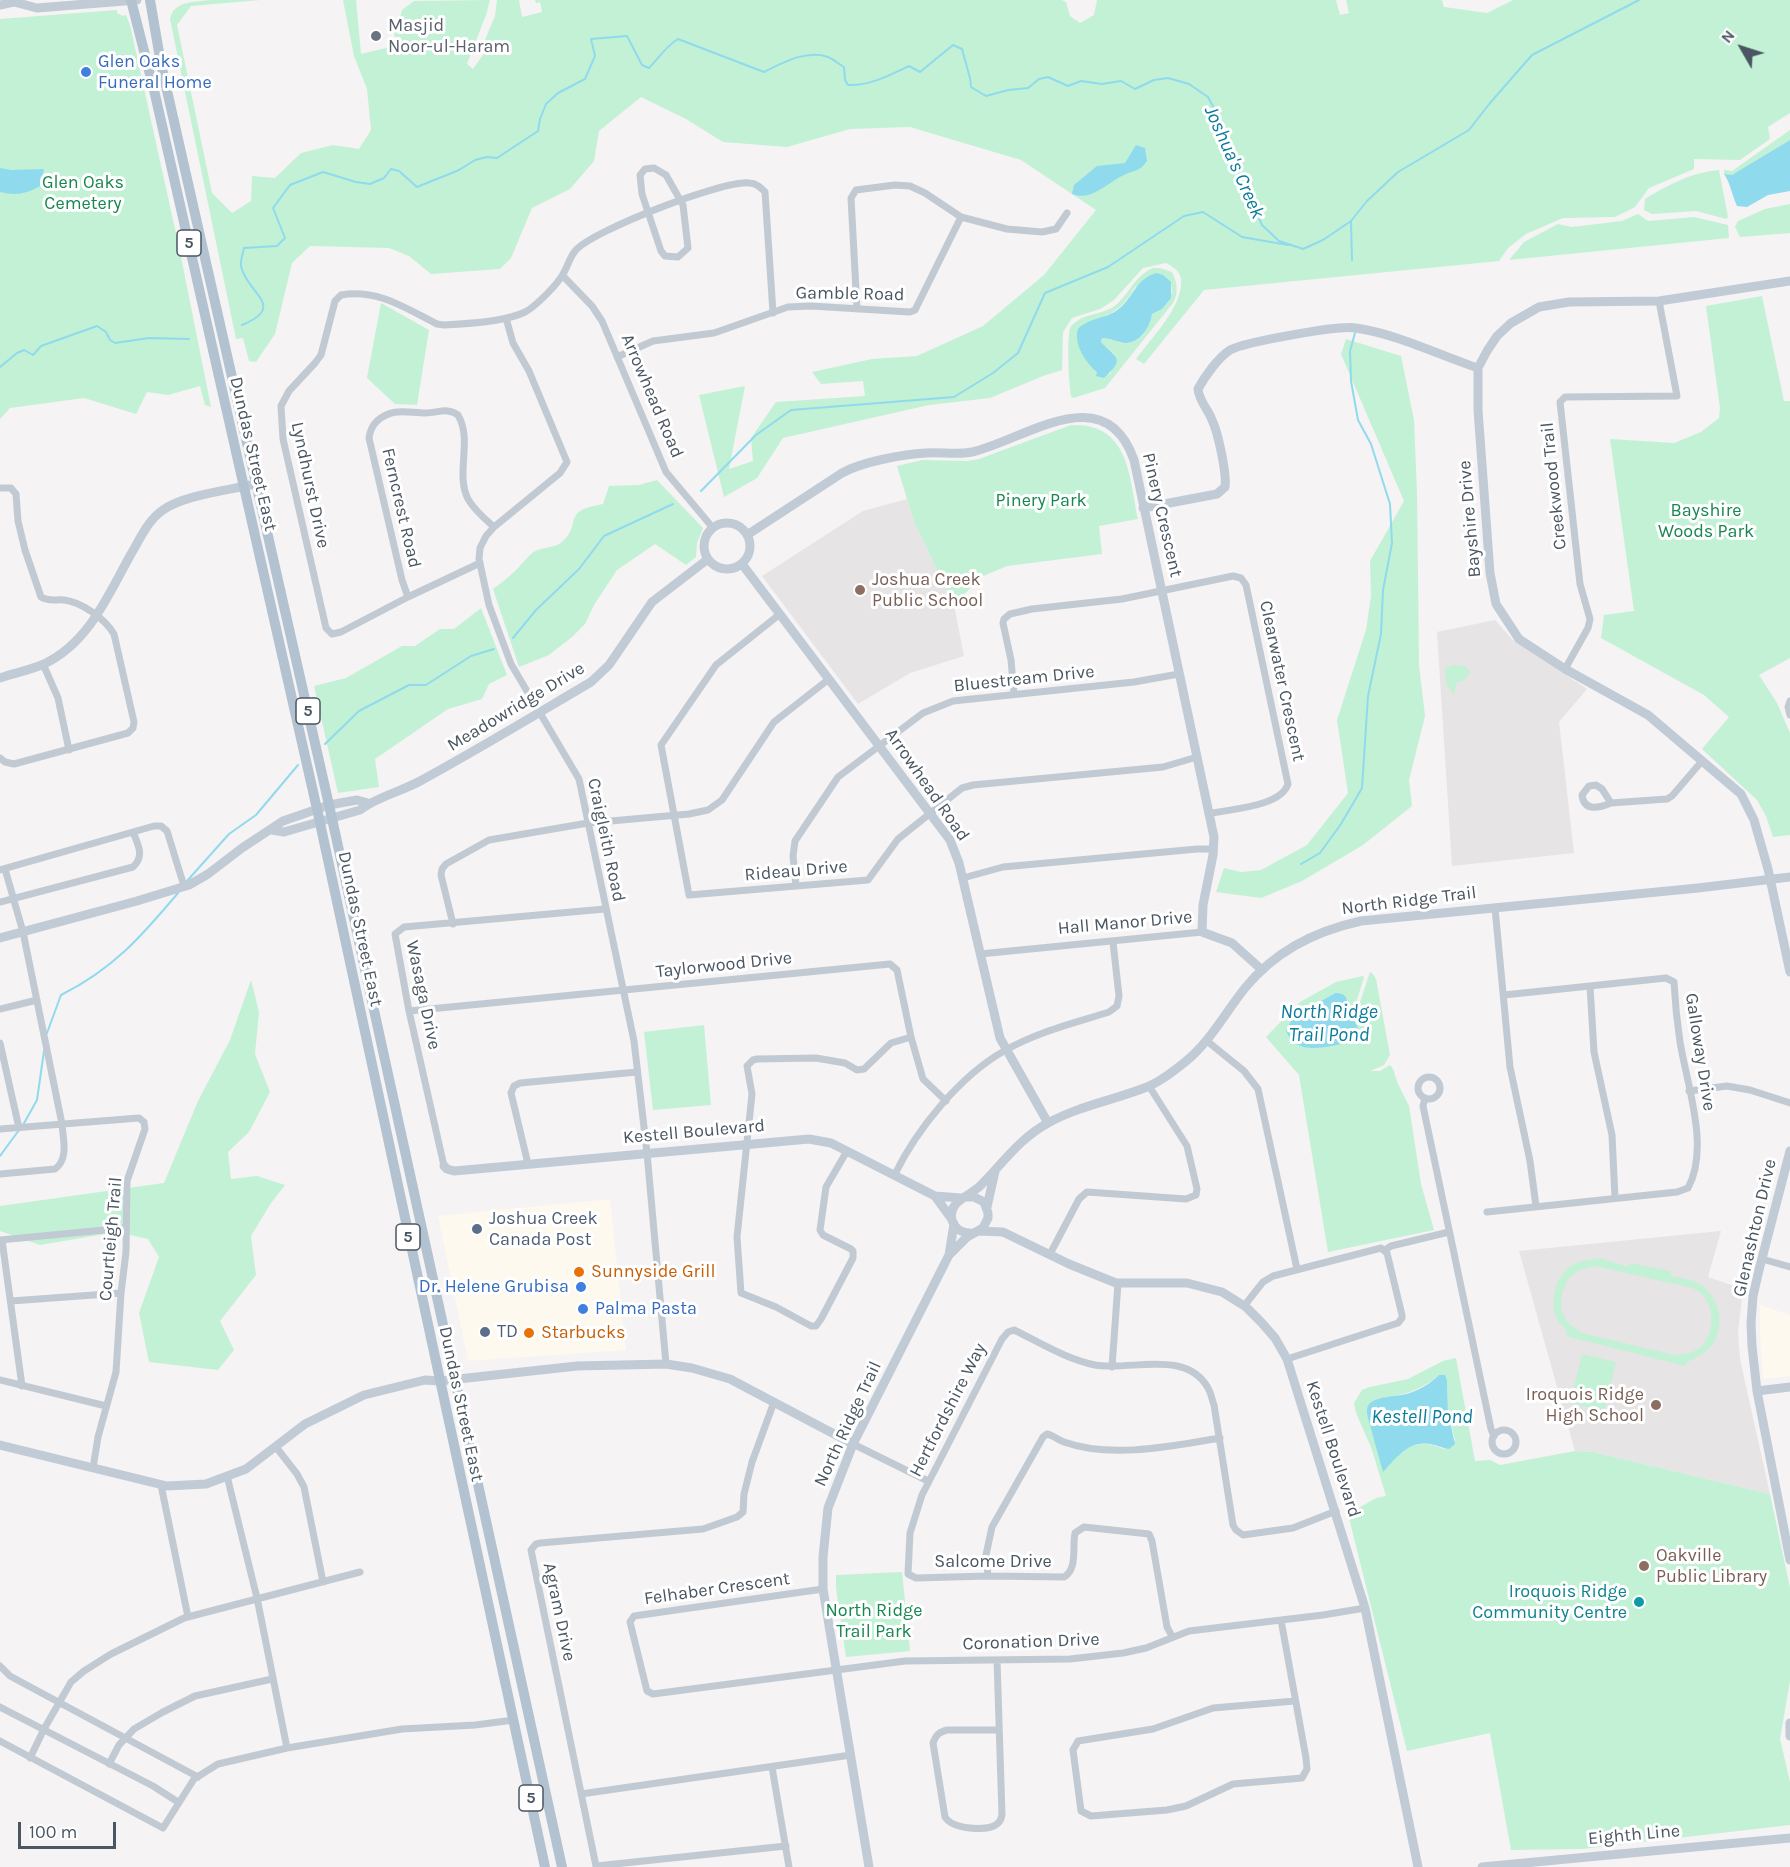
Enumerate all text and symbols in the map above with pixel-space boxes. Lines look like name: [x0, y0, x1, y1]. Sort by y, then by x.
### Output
place label: Masjid Noor-ul-Haram: [388, 15, 510, 57]
north arrow: [1712, 18, 1772, 78]
text: N: [1717, 26, 1739, 47]
marker: Masjid Noor-ul-Haram: [369, 29, 383, 43]
place label: Glen Oaks Funeral Home: [98, 51, 212, 94]
marker: Glen Oaks Funeral Home: [79, 65, 93, 79]
water label: Joshua's Creek: [1198, 102, 1270, 222]
park label: Glen Oaks Cemetery: [42, 172, 124, 214]
road number: 5: [177, 230, 201, 256]
street label: Gamble Road: [795, 282, 905, 306]
street label: Arrowhead Road: [616, 331, 688, 461]
street label: Dundas Street East: [225, 375, 281, 533]
street label: Lyndhurst Drive: [286, 420, 334, 550]
street label: Creekwood Trail: [1537, 421, 1571, 551]
street label: Ferncrest Road: [377, 446, 425, 570]
street label: Pinery Crescent: [1137, 451, 1187, 579]
street label: Bayshire Drive: [1454, 460, 1486, 578]
park label: Pinery Park: [995, 490, 1087, 512]
park label: Bayshire Woods Park: [1658, 500, 1754, 542]
place label: Joshua Creek Public School: [872, 569, 983, 612]
marker: Joshua Creek Public School: [853, 583, 867, 597]
street label: Clearwater Crescent: [1254, 599, 1310, 763]
street label: Meadowridge Drive: [443, 658, 589, 756]
street label: Bluestream Drive: [953, 661, 1095, 697]
road number: 5: [296, 698, 320, 724]
street label: Arrowhead Road: [880, 724, 974, 846]
street label: Craigleith Road: [582, 776, 630, 904]
street label: Dundas Street East: [333, 850, 387, 1008]
street label: Rideau Drive: [744, 856, 848, 886]
street label: North Ridge Trail: [1340, 882, 1478, 920]
street label: Hall Manor Drive: [1057, 906, 1193, 940]
street label: Wasaga Drive: [401, 938, 445, 1052]
street label: Taylorwood Drive: [655, 947, 793, 983]
street label: Galloway Drive: [1680, 992, 1720, 1112]
water label: North Ridge Trail Pond: [1280, 1000, 1378, 1047]
street label: Kestell Boulevard: [622, 1115, 766, 1149]
street label: Glenashton Drive: [1729, 1157, 1781, 1299]
street label: Courtleigh Trail: [95, 1176, 127, 1302]
place label: Joshua Creek Canada Post: [489, 1208, 598, 1250]
marker: Joshua Creek Canada Post: [470, 1222, 484, 1236]
road number: 5: [396, 1224, 420, 1250]
place label: Sunnyside Grill: [591, 1261, 715, 1283]
marker: Sunnyside Grill: [572, 1265, 586, 1279]
place label: Dr. Helene Grubisa: [419, 1276, 569, 1298]
marker: Dr. Helene Grubisa: [574, 1280, 588, 1294]
place label: Palma Pasta: [595, 1298, 697, 1320]
marker: Palma Pasta: [576, 1302, 590, 1316]
place label: TD: [497, 1321, 518, 1343]
place label: Starbucks: [541, 1322, 626, 1344]
street label: Dundas Street East: [434, 1325, 488, 1483]
marker: TD: [478, 1325, 492, 1339]
marker: Starbucks: [522, 1326, 536, 1340]
street label: Hertfordshire Way: [905, 1340, 991, 1480]
street label: North Ridge Trail: [810, 1358, 886, 1490]
street label: Kestell Boulevard: [1301, 1378, 1365, 1520]
place label: Iroquois Ridge High School: [1526, 1384, 1644, 1426]
marker: Iroquois Ridge High School: [1649, 1398, 1663, 1412]
water label: Kestell Pond: [1371, 1405, 1473, 1429]
place label: Oakville Public Library: [1656, 1545, 1767, 1588]
street label: Salcome Drive: [934, 1551, 1052, 1573]
marker: Oakville Public Library: [1637, 1559, 1651, 1573]
street label: Agram Drive: [538, 1561, 580, 1663]
street label: Felhaber Crescent: [643, 1568, 791, 1610]
place label: Iroquois Ridge Community Centre: [1472, 1581, 1627, 1624]
marker: Iroquois Ridge Community Centre: [1632, 1595, 1646, 1609]
park label: North Ridge Trail Park: [825, 1600, 923, 1642]
street label: Coronation Drive: [962, 1629, 1100, 1655]
road number: 5: [519, 1785, 543, 1811]
scale bar: [21, 1810, 118, 1848]
street label: Eighth Line: [1587, 1820, 1681, 1850]
text: 100 m: [29, 1821, 77, 1843]

